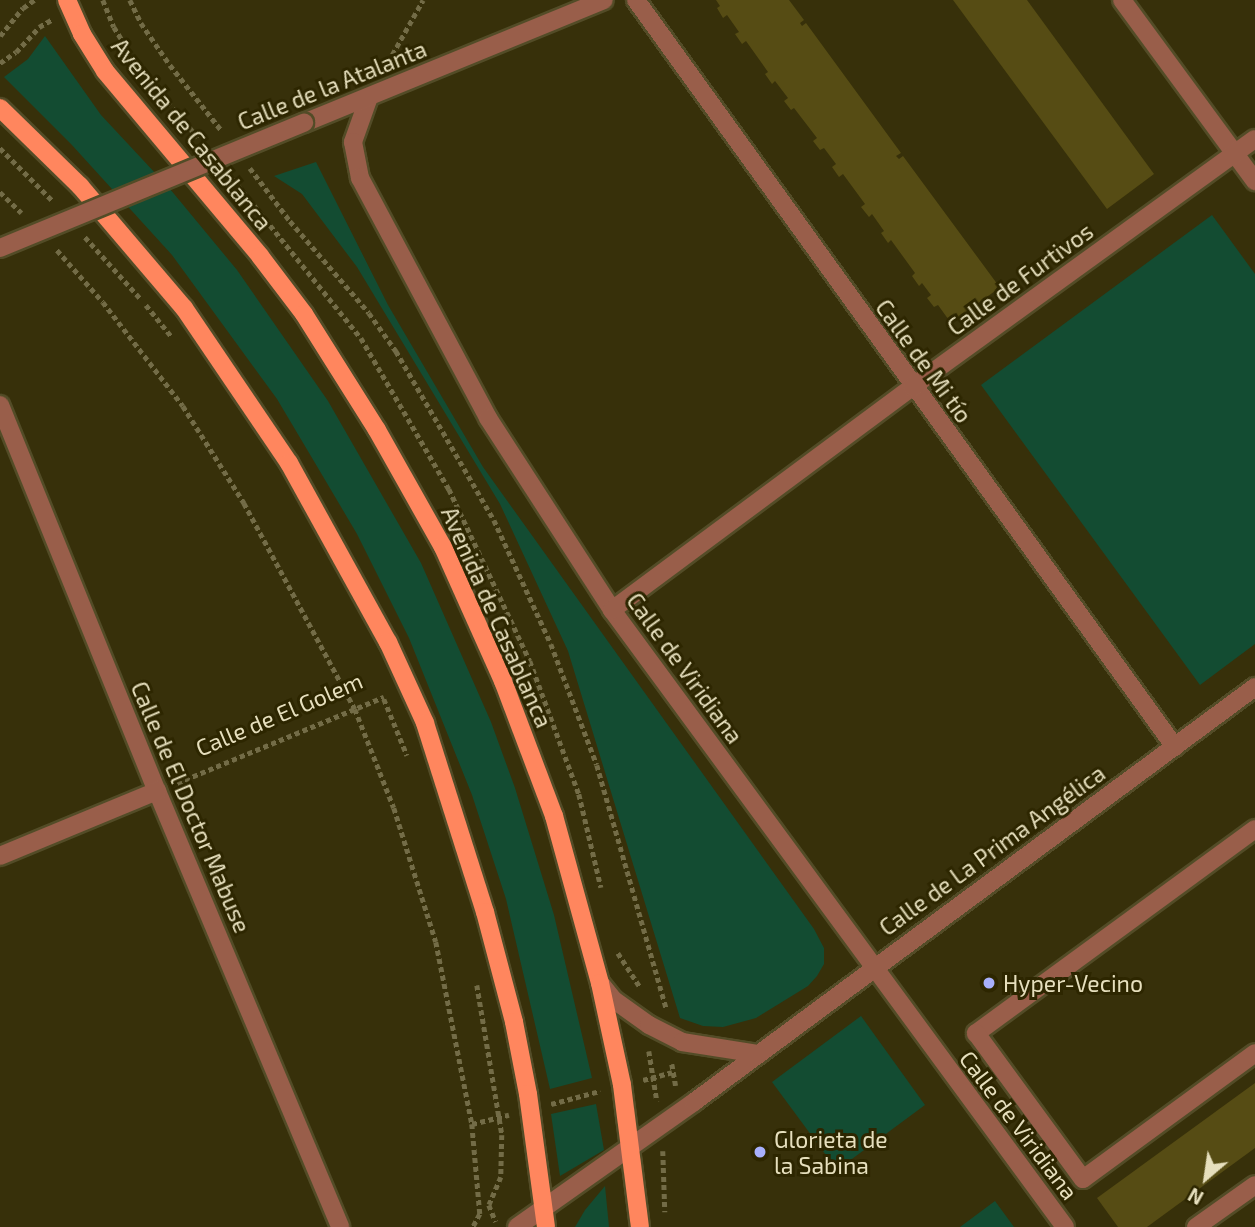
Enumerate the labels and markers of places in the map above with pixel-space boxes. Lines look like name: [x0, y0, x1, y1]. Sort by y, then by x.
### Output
place label: Hyper-Vecino: [1003, 969, 1143, 997]
marker: Hyper-Vecino: [981, 975, 997, 991]
place label: Glorieta de la Sabina: [774, 1125, 888, 1179]
marker: Glorieta de la Sabina: [752, 1144, 768, 1160]

